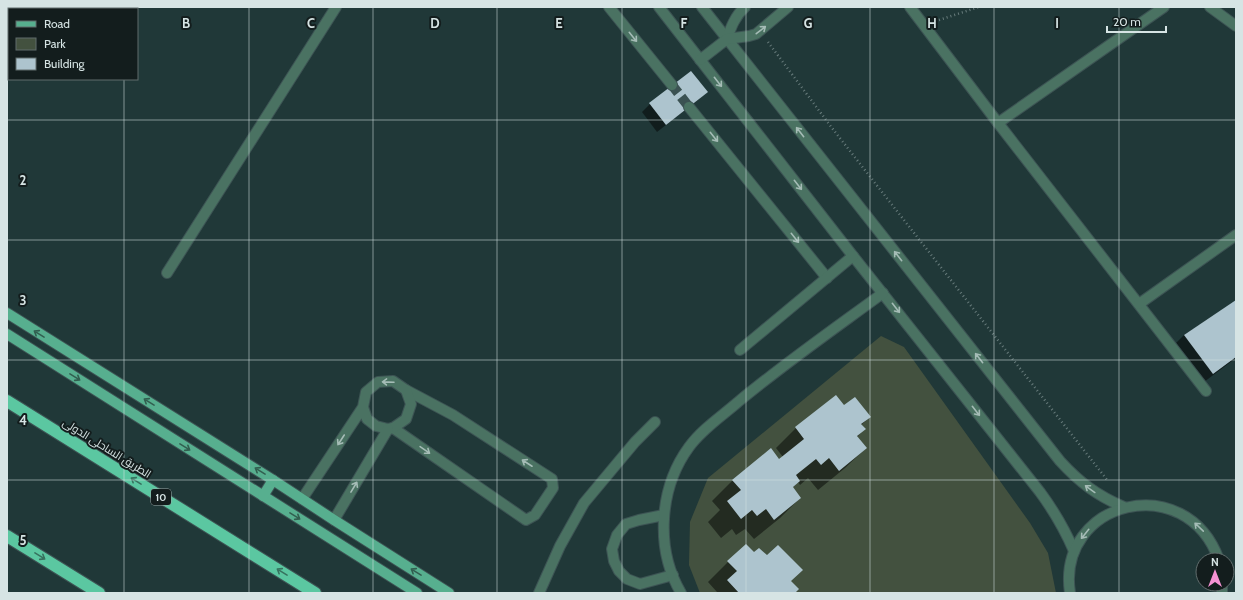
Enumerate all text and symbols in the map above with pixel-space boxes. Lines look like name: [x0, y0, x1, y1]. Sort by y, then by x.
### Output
legend: [8, 8, 138, 80]
scale bar: [1107, 8, 1166, 34]
text: 20 m: [1113, 14, 1141, 29]
text: B: [182, 15, 190, 31]
text: C: [307, 15, 315, 31]
text: D: [430, 15, 440, 31]
text: E: [555, 15, 563, 31]
text: F: [681, 15, 688, 31]
text: G: [804, 15, 813, 31]
text: H: [927, 15, 937, 31]
text: I: [1055, 15, 1059, 31]
text: Road: [44, 16, 70, 31]
one-way arrow: [755, 26, 766, 34]
one-way arrow: [629, 32, 638, 43]
text: Park: [44, 36, 66, 51]
text: Building: [44, 56, 86, 71]
one-way arrow: [713, 76, 722, 87]
one-way arrow: [796, 127, 805, 138]
one-way arrow: [709, 132, 718, 143]
text: 2: [20, 172, 27, 188]
one-way arrow: [793, 179, 802, 190]
one-way arrow: [791, 233, 799, 244]
one-way arrow: [894, 251, 903, 262]
text: 3: [19, 292, 27, 308]
one-way arrow: [891, 303, 900, 314]
one-way arrow: [33, 329, 45, 337]
one-way arrow: [975, 353, 983, 364]
one-way arrow: [70, 373, 81, 381]
one-way arrow: [382, 378, 395, 386]
one-way arrow: [143, 398, 155, 406]
one-way arrow: [972, 405, 980, 416]
text: 4: [19, 412, 27, 428]
street label: الطريق الساحلى الدولى: [60, 415, 154, 481]
one-way arrow: [337, 434, 345, 445]
one-way arrow: [179, 443, 191, 451]
one-way arrow: [420, 446, 431, 454]
one-way arrow: [522, 459, 533, 467]
one-way arrow: [254, 467, 265, 475]
one-way arrow: [130, 477, 142, 485]
one-way arrow: [350, 481, 358, 493]
one-way arrow: [1085, 485, 1096, 493]
road number: 10: [151, 489, 171, 505]
one-way arrow: [289, 512, 300, 520]
one-way arrow: [1194, 522, 1204, 532]
one-way arrow: [1081, 529, 1090, 540]
text: 5: [20, 532, 27, 548]
north arrow: [1195, 552, 1235, 592]
one-way arrow: [34, 553, 46, 561]
text: N: [1211, 555, 1219, 569]
one-way arrow: [276, 568, 288, 576]
one-way arrow: [411, 568, 422, 576]

